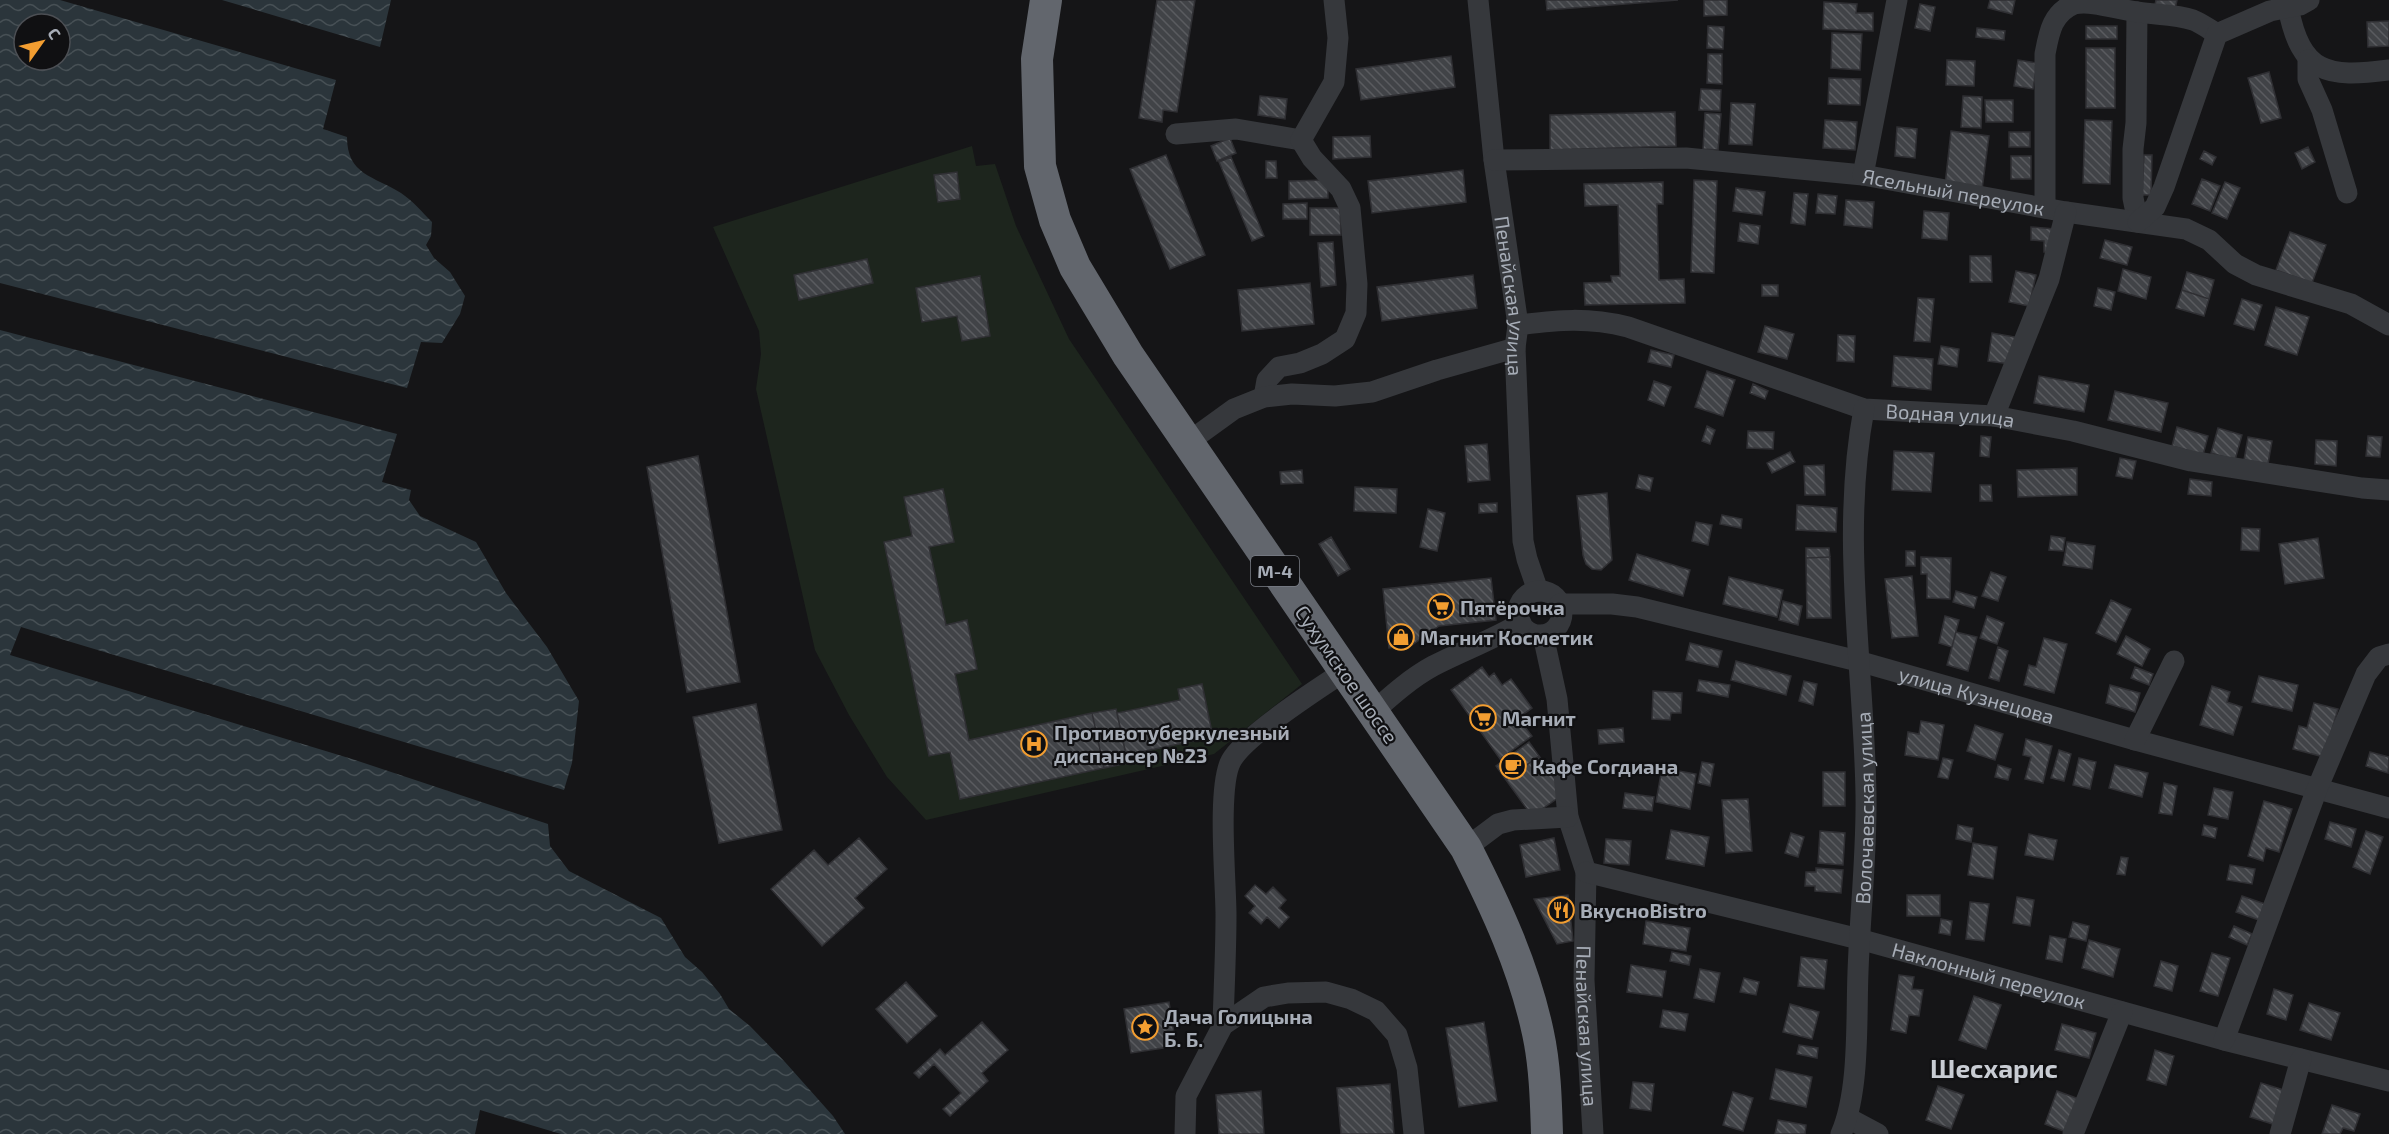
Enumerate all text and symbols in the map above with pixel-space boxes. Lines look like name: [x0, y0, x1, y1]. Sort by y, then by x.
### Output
north arrow: [12, 12, 72, 72]
text: С: [44, 24, 65, 43]
street label: Ясельный переулок: [1861, 163, 2047, 220]
street label: Пенайская улица: [1490, 214, 1531, 377]
street label: Водная улица: [1885, 398, 2017, 432]
road number: М-4: [1251, 556, 1299, 586]
supermarket icon: Пятёрочка: [1426, 592, 1456, 622]
place label: Пятёрочка: [1460, 595, 1565, 619]
street label: Сухумское шоссе: [1290, 600, 1404, 748]
shop icon: Магнит Косметик: [1386, 622, 1416, 652]
place label: Магнит Косметик: [1420, 625, 1593, 649]
street label: улица Кузнецова: [1896, 661, 2057, 728]
supermarket icon: Магнит: [1468, 703, 1498, 733]
place label: Магнит: [1502, 706, 1576, 730]
street label: Волочаевская улица: [1850, 711, 1878, 905]
place label: Противотуберкулезный диспансер №23: [1054, 720, 1290, 767]
hospital icon: Противотуберкулезный диспансер №23: [1019, 729, 1049, 759]
cafe icon: Кафе Согдиана: [1498, 751, 1528, 781]
place label: Кафе Согдиана: [1532, 754, 1678, 778]
restaurant icon: ВкусноBistro: [1546, 895, 1576, 925]
place label: ВкусноBistro: [1580, 898, 1707, 922]
street label: Наклонный переулок: [1890, 937, 2089, 1013]
street label: Пенайская улица: [1572, 945, 1603, 1107]
place label: Дача Голицына Б. Б.: [1164, 1004, 1313, 1051]
place icon: Дача Голицына Б. Б.: [1130, 1012, 1160, 1042]
district label: Шесхарис: [1930, 1052, 2058, 1083]

